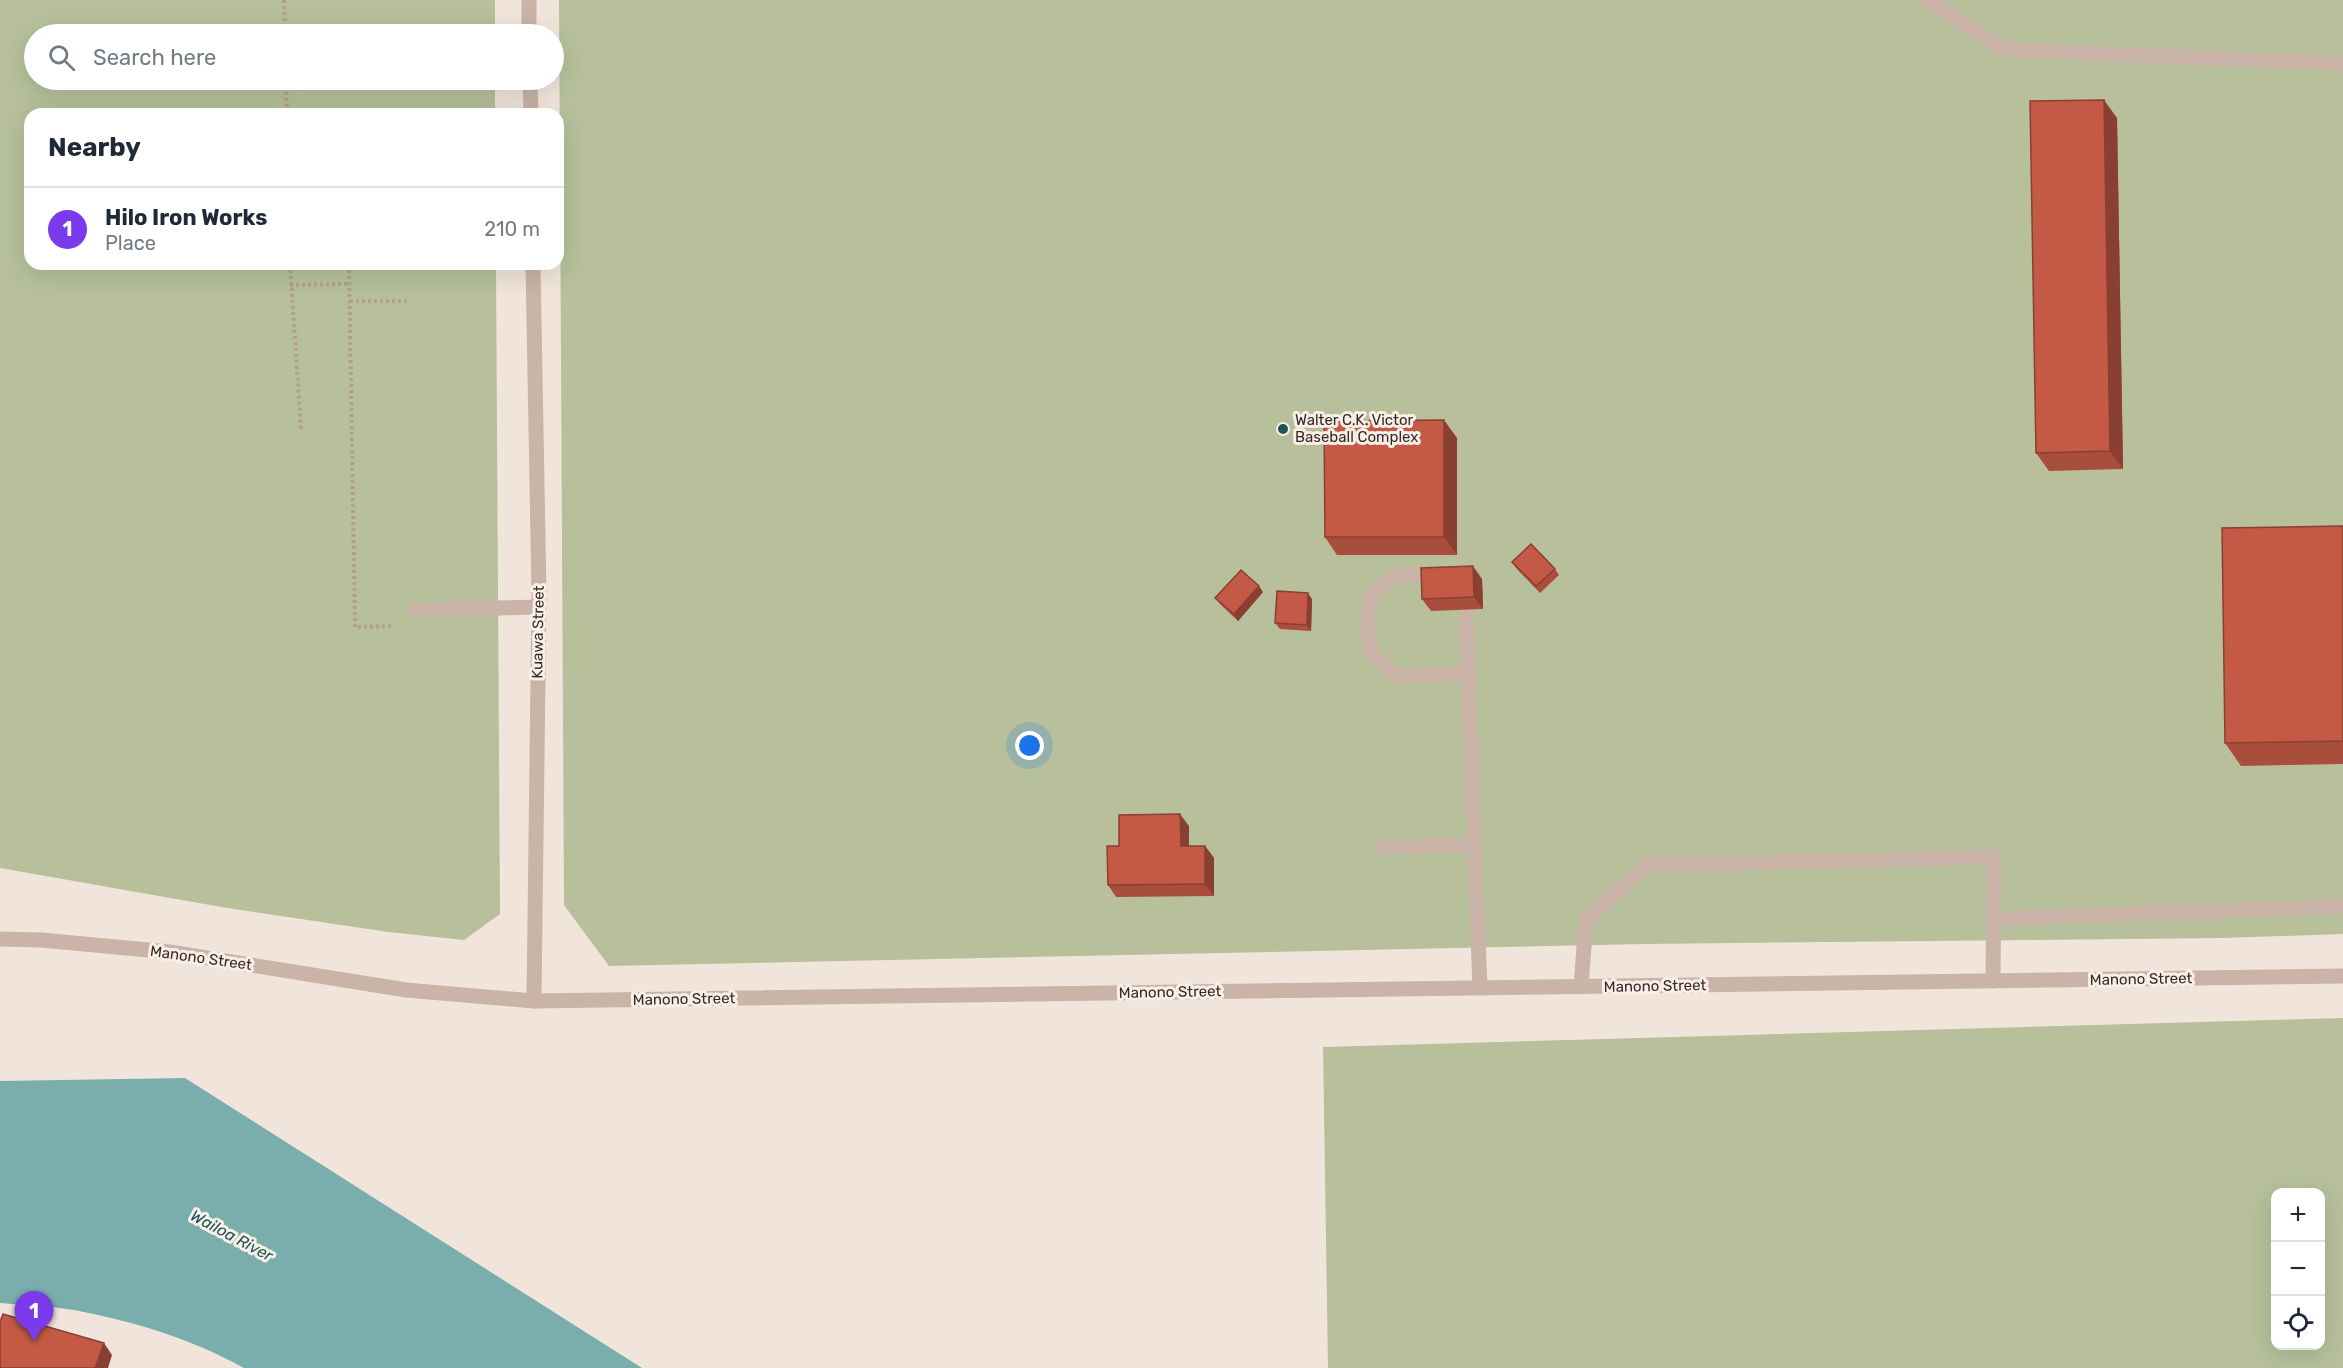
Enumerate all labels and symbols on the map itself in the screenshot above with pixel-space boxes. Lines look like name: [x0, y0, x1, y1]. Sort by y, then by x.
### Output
place label: Walter C.K. Victor Baseball Complex: [1295, 411, 1418, 446]
marker: Walter C.K. Victor Baseball Complex: [1276, 422, 1290, 436]
street label: Kuawa Street: [528, 585, 548, 679]
your location: [1015, 731, 1044, 760]
street label: Manono Street: [149, 942, 253, 974]
street label: Manono Street: [2090, 969, 2193, 989]
street label: Manono Street: [1604, 976, 1707, 996]
street label: Manono Street: [1119, 982, 1222, 1002]
street label: Manono Street: [633, 989, 736, 1009]
water label: Wailoa River: [187, 1206, 277, 1265]
pin: 1: [15, 1292, 54, 1341]

